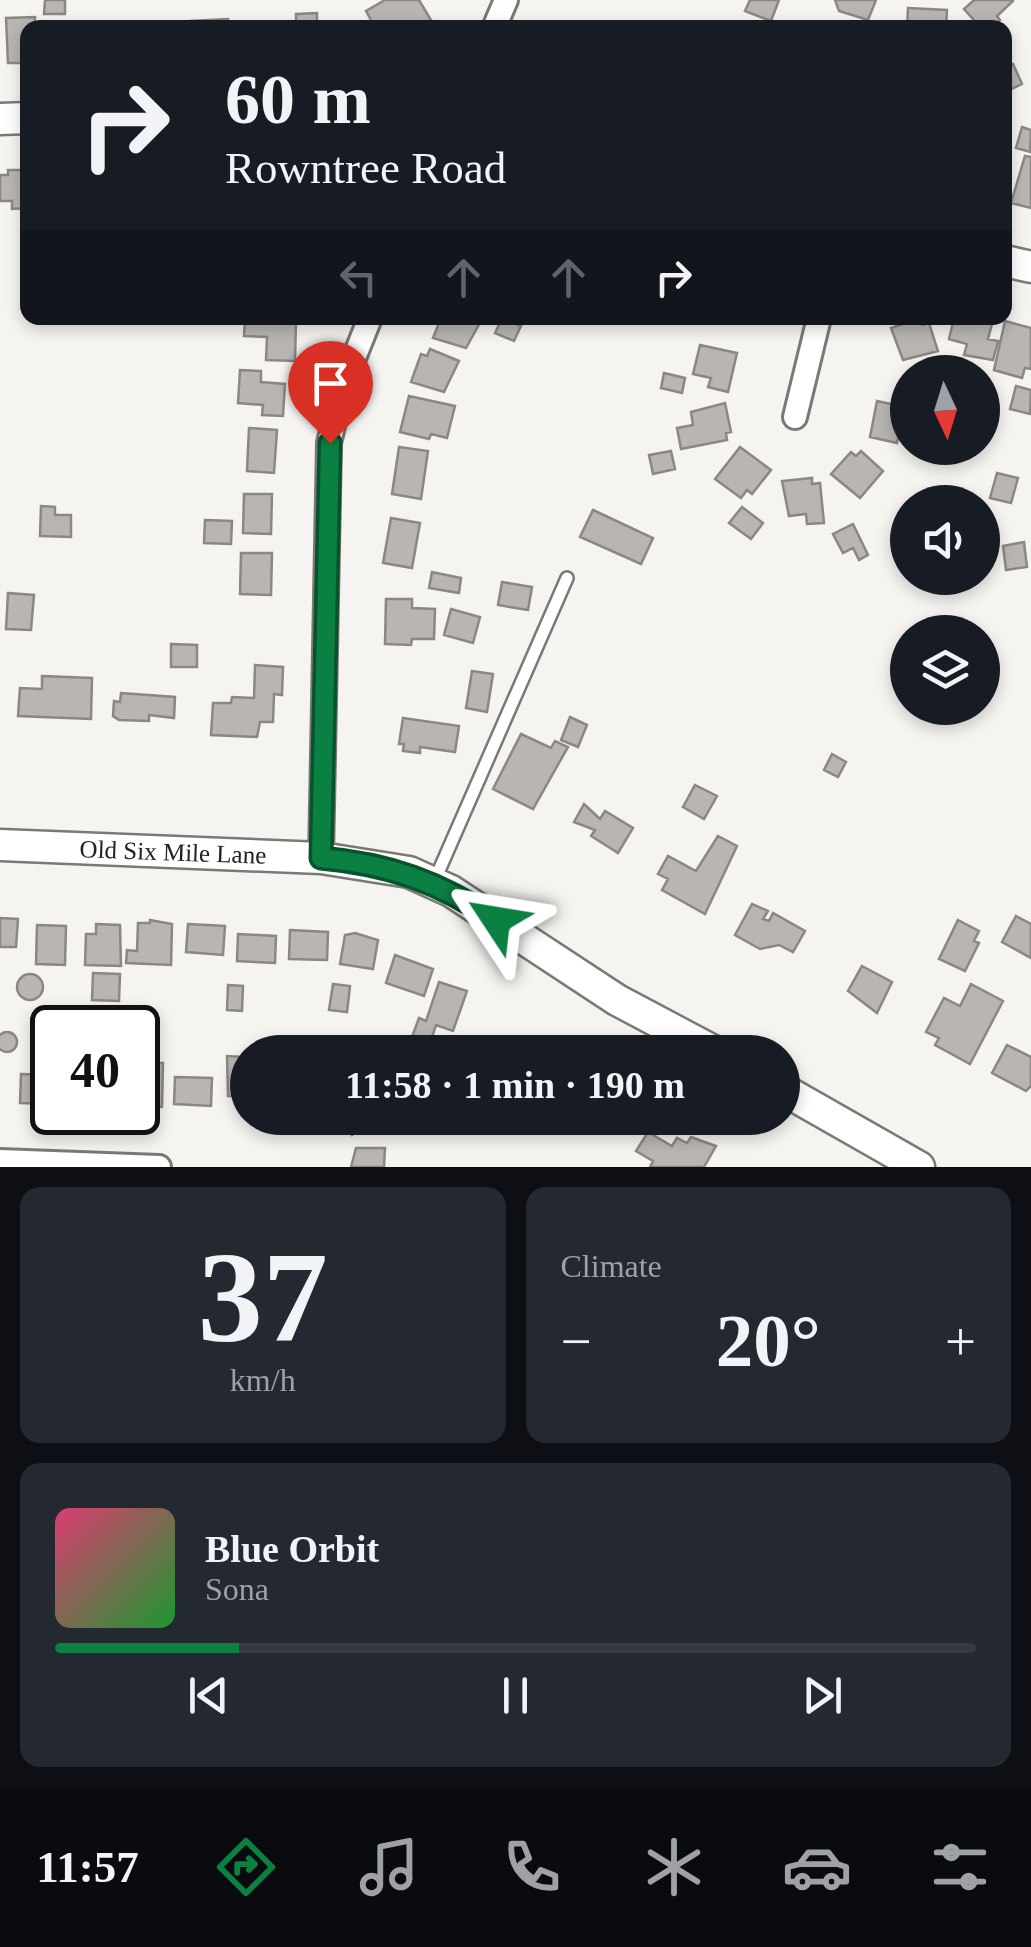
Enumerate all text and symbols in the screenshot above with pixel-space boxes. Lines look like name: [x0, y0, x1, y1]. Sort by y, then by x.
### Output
icon: right: [60, 60, 190, 190]
text: 60 m: [225, 61, 371, 138]
text: Rowntree Road: [225, 143, 506, 193]
icon: left: [331, 250, 386, 305]
icon: ahead: [436, 250, 491, 305]
icon: ahead: [541, 250, 596, 305]
icon: right: [646, 250, 701, 305]
pin: [288, 341, 373, 444]
north arrow: [890, 355, 1000, 465]
map controls: [890, 355, 1000, 725]
icon: arrive: [303, 356, 358, 411]
button: sound: [890, 485, 1000, 595]
button: layers: [890, 615, 1000, 725]
street label: Old Six Mile Lane: [79, 835, 267, 869]
position arrow: [444, 868, 548, 972]
speed limit sign: 40: [30, 1005, 160, 1135]
text: 11:58 · 1 min · 190 m: [345, 1064, 685, 1106]
text: 37: [198, 1225, 328, 1369]
text: Climate: [561, 1248, 662, 1284]
text: 20°: [716, 1299, 821, 1382]
text: −: [561, 1311, 592, 1372]
text: +: [945, 1311, 976, 1372]
text: km/h: [230, 1362, 296, 1398]
text: Blue Orbit: [205, 1528, 379, 1570]
text: Sona: [205, 1571, 269, 1607]
icon: previous: [181, 1668, 236, 1723]
icon: pause: [488, 1668, 543, 1723]
icon: next: [795, 1668, 850, 1723]
icon: directions: [211, 1832, 281, 1902]
icon: music: [354, 1832, 424, 1902]
icon: phone: [497, 1832, 567, 1902]
icon: climate: [639, 1832, 709, 1902]
icon: car: [782, 1832, 852, 1902]
icon: filters: [925, 1832, 995, 1902]
text: 11:57: [36, 1842, 139, 1892]

